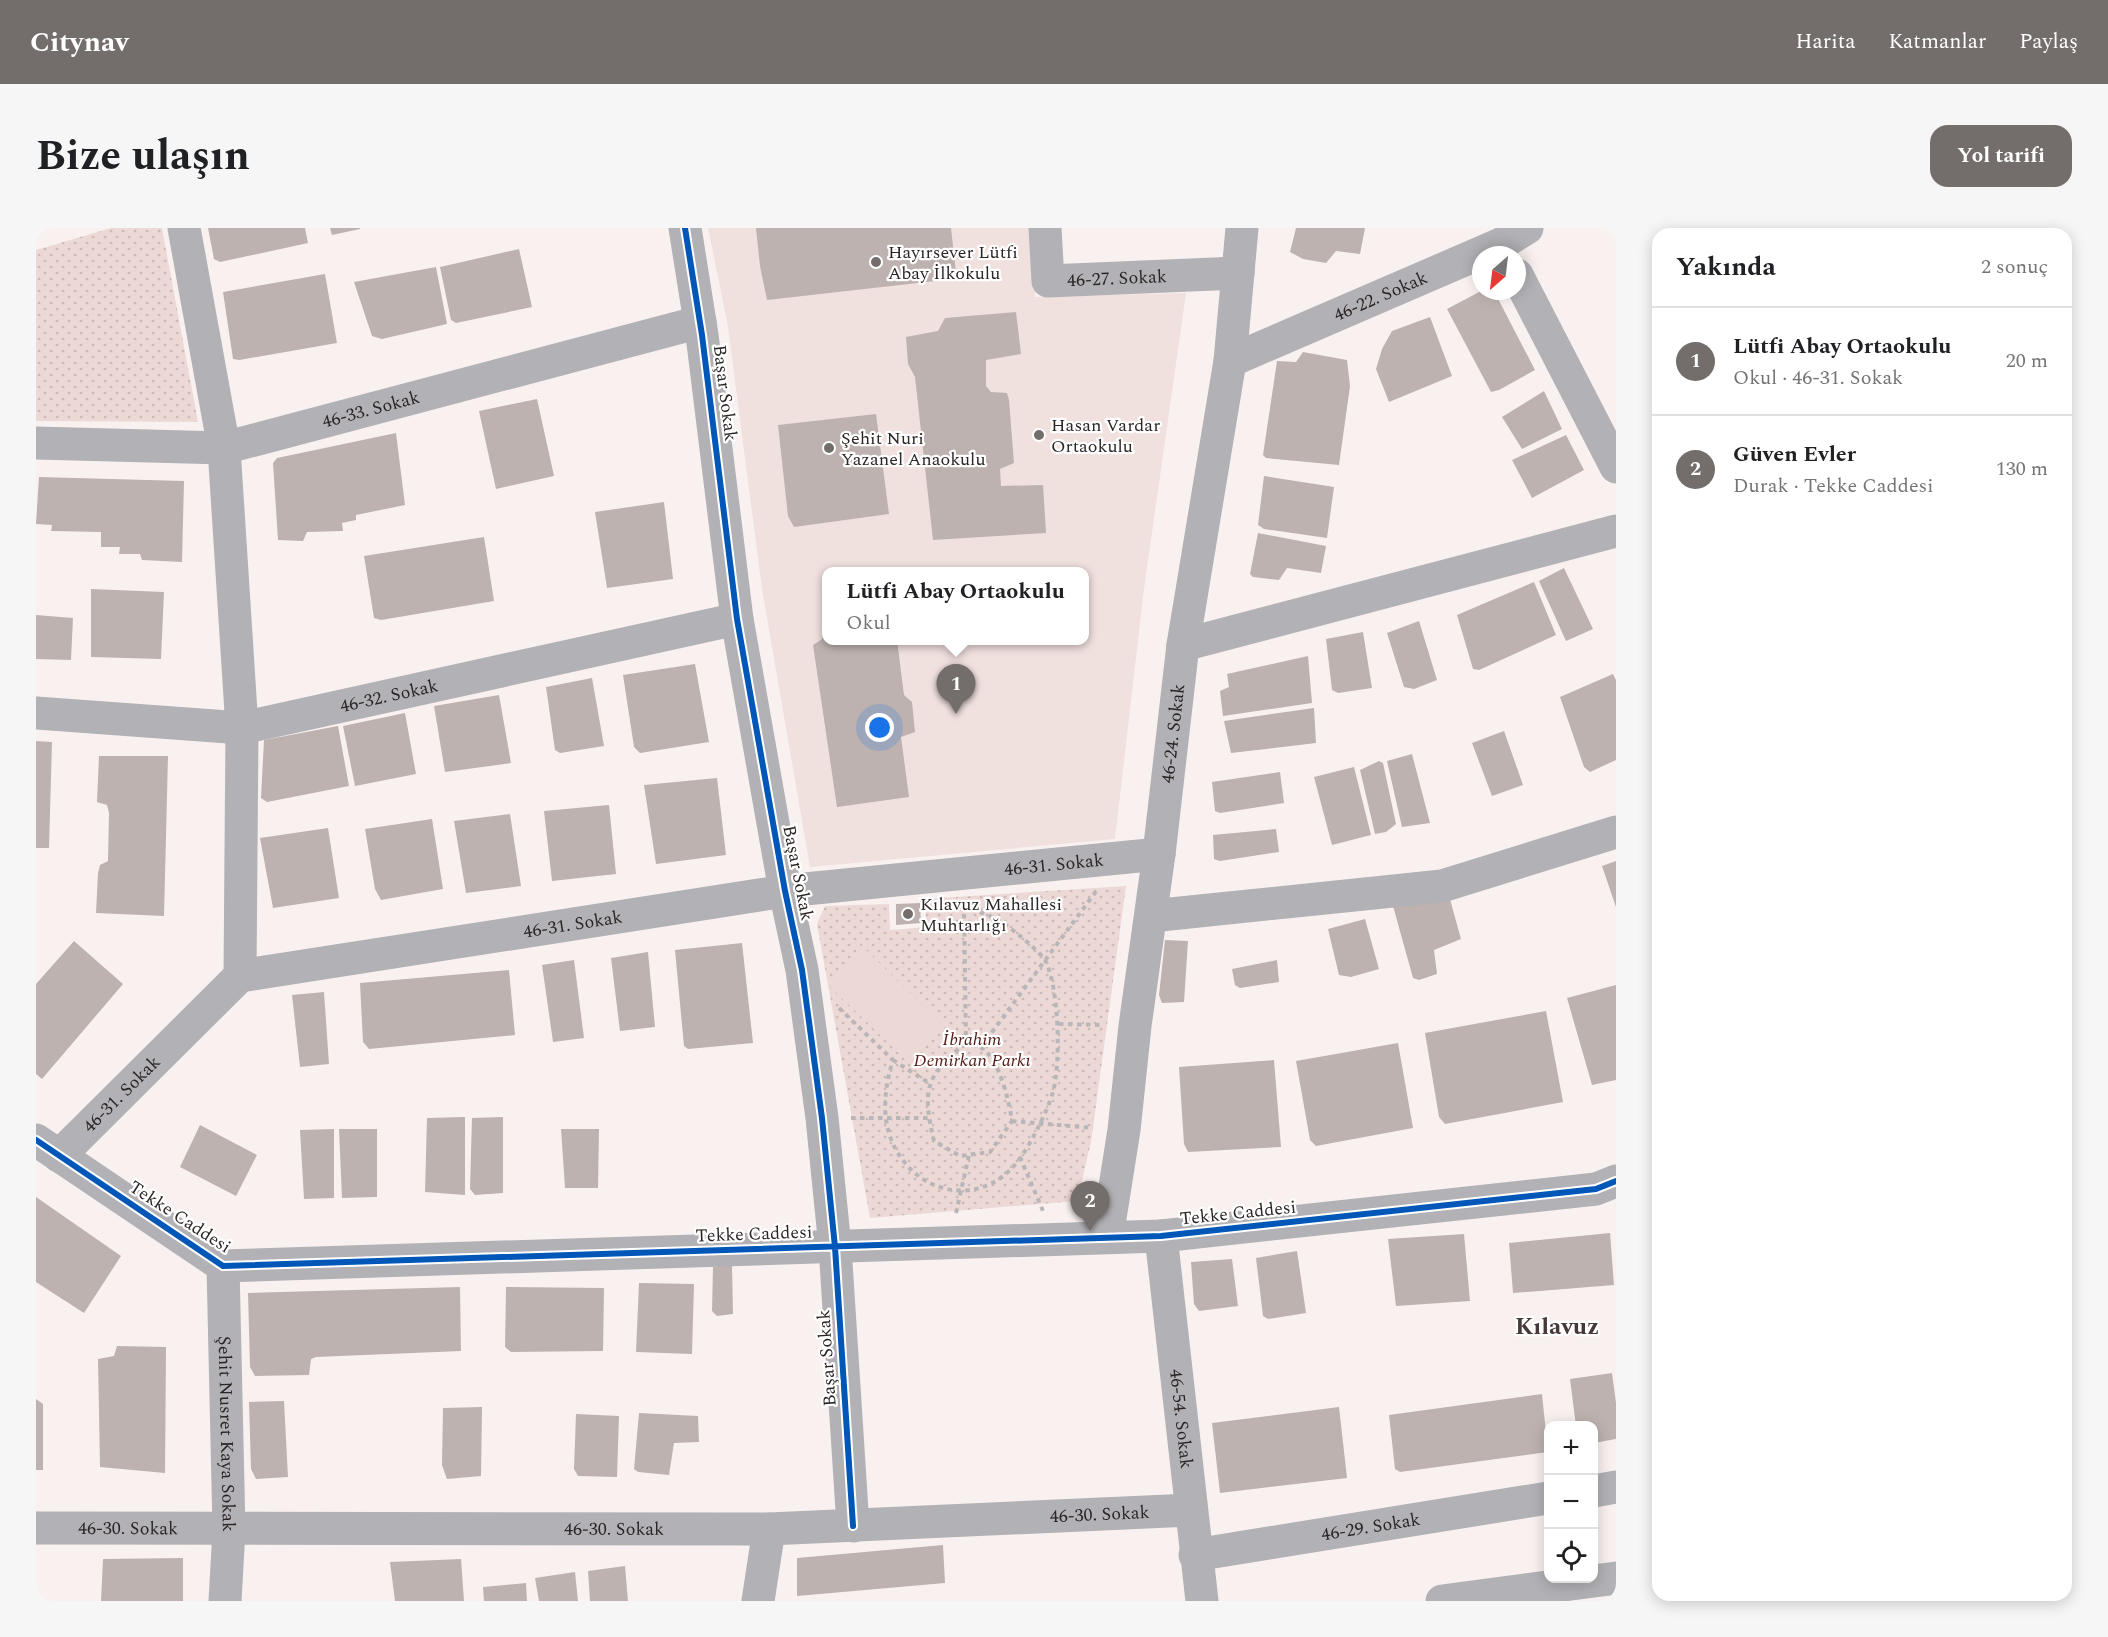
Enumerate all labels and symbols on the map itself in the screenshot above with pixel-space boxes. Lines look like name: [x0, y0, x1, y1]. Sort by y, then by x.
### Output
place label: Hayırsever Lütfi Abay İlkokulu: [888, 239, 1018, 287]
north arrow: [1472, 246, 1526, 300]
marker: Hayırsever Lütfi Abay İlkokulu: [869, 255, 883, 269]
street label: 46-27. Sokak: [1066, 263, 1167, 294]
street label: 46-22. Sokak: [1329, 264, 1432, 328]
street label: Başar Sokak: [706, 343, 744, 443]
street label: 46-33. Sokak: [319, 383, 423, 435]
place label: Hasan Vardar Ortaokulu: [1051, 412, 1160, 460]
place label: Şehit Nuri Yazanel Anaokulu: [841, 425, 986, 473]
marker: Hasan Vardar Ortaokulu: [1032, 428, 1046, 442]
marker: Şehit Nuri Yazanel Anaokulu: [822, 441, 836, 455]
pin: 1: [936, 664, 976, 714]
street label: 46-32. Sokak: [337, 672, 441, 720]
street label: 46-24. Sokak: [1154, 682, 1192, 785]
your location: [865, 713, 894, 742]
street label: Başar Sokak: [775, 823, 821, 923]
street label: 46-31. Sokak: [1003, 846, 1105, 883]
place label: Kılavuz Mahallesi Muhtarlığı: [920, 891, 1062, 939]
street label: 46-31. Sokak: [521, 903, 624, 945]
marker: Kılavuz Mahallesi Muhtarlığı: [901, 907, 915, 921]
park label: İbrahim Demirkan Parkı: [913, 1026, 1031, 1074]
street label: 46-31. Sokak: [76, 1049, 166, 1139]
street label: Tekke Caddesi: [124, 1174, 236, 1260]
pin: 2: [1070, 1182, 1110, 1231]
street label: Tekke Caddesi: [1178, 1193, 1298, 1233]
street label: Tekke Caddesi: [695, 1218, 813, 1250]
street label: Başar Sokak: [810, 1309, 844, 1407]
district label: Kılavuz: [1515, 1309, 1599, 1345]
street label: Şehit Nusret Kaya Sokak: [211, 1336, 243, 1532]
street label: 46-54. Sokak: [1163, 1368, 1201, 1470]
street label: 46-30. Sokak: [1049, 1498, 1150, 1530]
street label: 46-29. Sokak: [1319, 1505, 1422, 1548]
street label: 46-30. Sokak: [78, 1515, 178, 1542]
street label: 46-30. Sokak: [564, 1515, 664, 1542]

